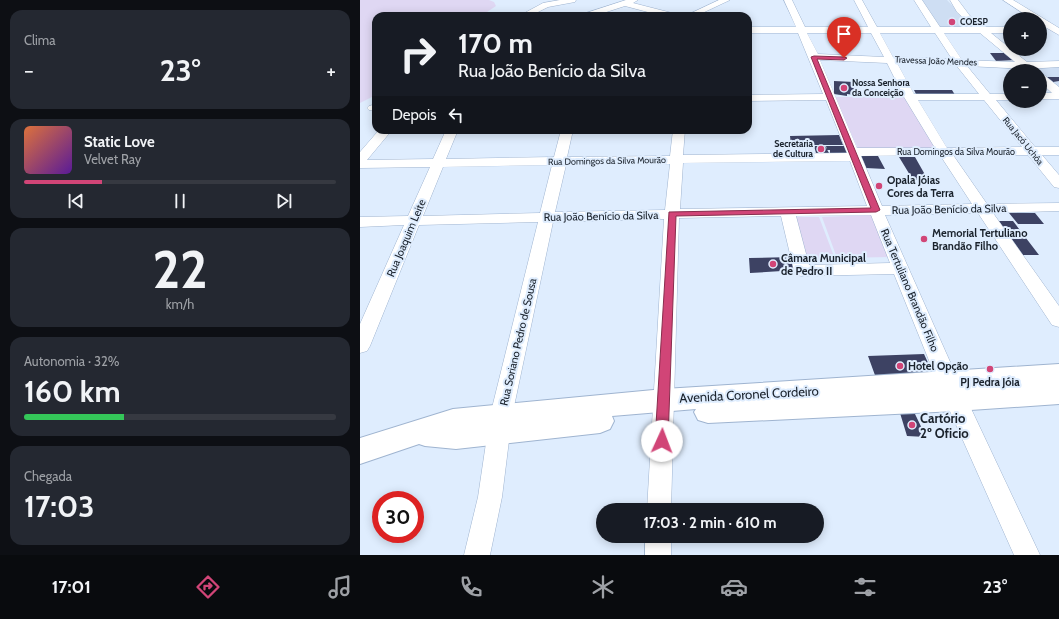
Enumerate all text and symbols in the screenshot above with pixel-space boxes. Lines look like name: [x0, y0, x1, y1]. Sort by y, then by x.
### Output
map controls: [1003, 12, 1047, 108]
button: +: [1003, 12, 1047, 56]
place label: COESP: [960, 16, 989, 27]
pin: [827, 17, 861, 58]
marker: COESP: [947, 17, 957, 27]
icon: arrive: [833, 23, 855, 45]
text: 170 m: [458, 26, 533, 60]
icon: right: [392, 28, 444, 80]
text: Clima: [24, 32, 55, 48]
text: 23°: [160, 52, 200, 89]
street label: Travessa João Mendes: [895, 54, 978, 67]
text: −: [24, 57, 34, 84]
text: +: [326, 57, 336, 84]
text: Rua João Benício da Silva: [458, 60, 646, 82]
button: −: [1003, 64, 1047, 108]
place label: Nossa Senhora da Conceição: [852, 77, 910, 98]
marker: Nossa Senhora da Conceição: [839, 83, 849, 93]
icon: left: [445, 104, 467, 126]
text: Depois: [392, 106, 437, 124]
street label: Rua Jacó Uchôa: [1001, 114, 1047, 167]
text: Static Love: [84, 133, 155, 151]
place label: Secretaria de Cultura: [773, 138, 814, 159]
marker: Secretaria de Cultura: [816, 144, 826, 154]
street label: Rua Domingos da Silva Mourão: [897, 146, 1015, 157]
text: Velvet Ray: [84, 151, 141, 167]
street label: Rua Domingos da Silva Mourão: [548, 154, 666, 167]
place label: Opala Jóias Cores da Terra: [887, 173, 955, 200]
marker: Opala Jóias Cores da Terra: [874, 181, 884, 191]
icon: previous: [65, 190, 87, 212]
icon: pause: [169, 190, 191, 212]
icon: next: [273, 190, 295, 212]
street label: Rua Joaquim Leite: [383, 197, 429, 279]
street label: Rua João Benício da Silva: [892, 201, 1007, 217]
street label: Rua João Benício da Silva: [544, 208, 659, 224]
street label: Rua Tertuliano Brandão Filho: [878, 226, 942, 354]
place label: Memorial Tertuliano Brandão Filho: [932, 226, 1027, 253]
marker: Memorial Tertuliano Brandão Filho: [919, 234, 929, 244]
text: 22: [152, 238, 208, 301]
place label: Câmara Municipal de Pedro II: [781, 251, 866, 278]
marker: Câmara Municipal de Pedro II: [768, 259, 778, 269]
street label: Rua Soriano Pedro de Sousa: [497, 276, 540, 407]
text: km/h: [166, 296, 194, 312]
text: Autonomia · 32%: [24, 353, 119, 369]
place label: Hotel Opção: [908, 359, 968, 373]
marker: Hotel Opção: [895, 361, 905, 371]
marker: PJ Pedra Jóia: [985, 364, 995, 374]
text: 160 km: [24, 373, 120, 410]
place label: PJ Pedra Jóia: [960, 375, 1020, 389]
street label: Avenida Coronel Cordeiro: [679, 382, 819, 406]
place label: Cartório 2º Oficio: [920, 410, 969, 441]
position arrow: [641, 420, 683, 462]
marker: Cartório 2º Oficio: [907, 420, 917, 430]
text: Chegada: [24, 468, 72, 484]
text: 17:03: [24, 488, 94, 525]
speed limit sign: 30: [372, 491, 424, 543]
text: 17:03 · 2 min · 610 m: [644, 514, 776, 532]
icon: directions: [194, 573, 222, 601]
icon: music: [326, 573, 354, 601]
icon: phone: [457, 573, 485, 601]
icon: climate: [589, 573, 617, 601]
icon: car: [720, 573, 748, 601]
icon: filters: [851, 573, 879, 601]
text: 17:01: [52, 576, 91, 598]
text: 23°: [983, 576, 1007, 598]

